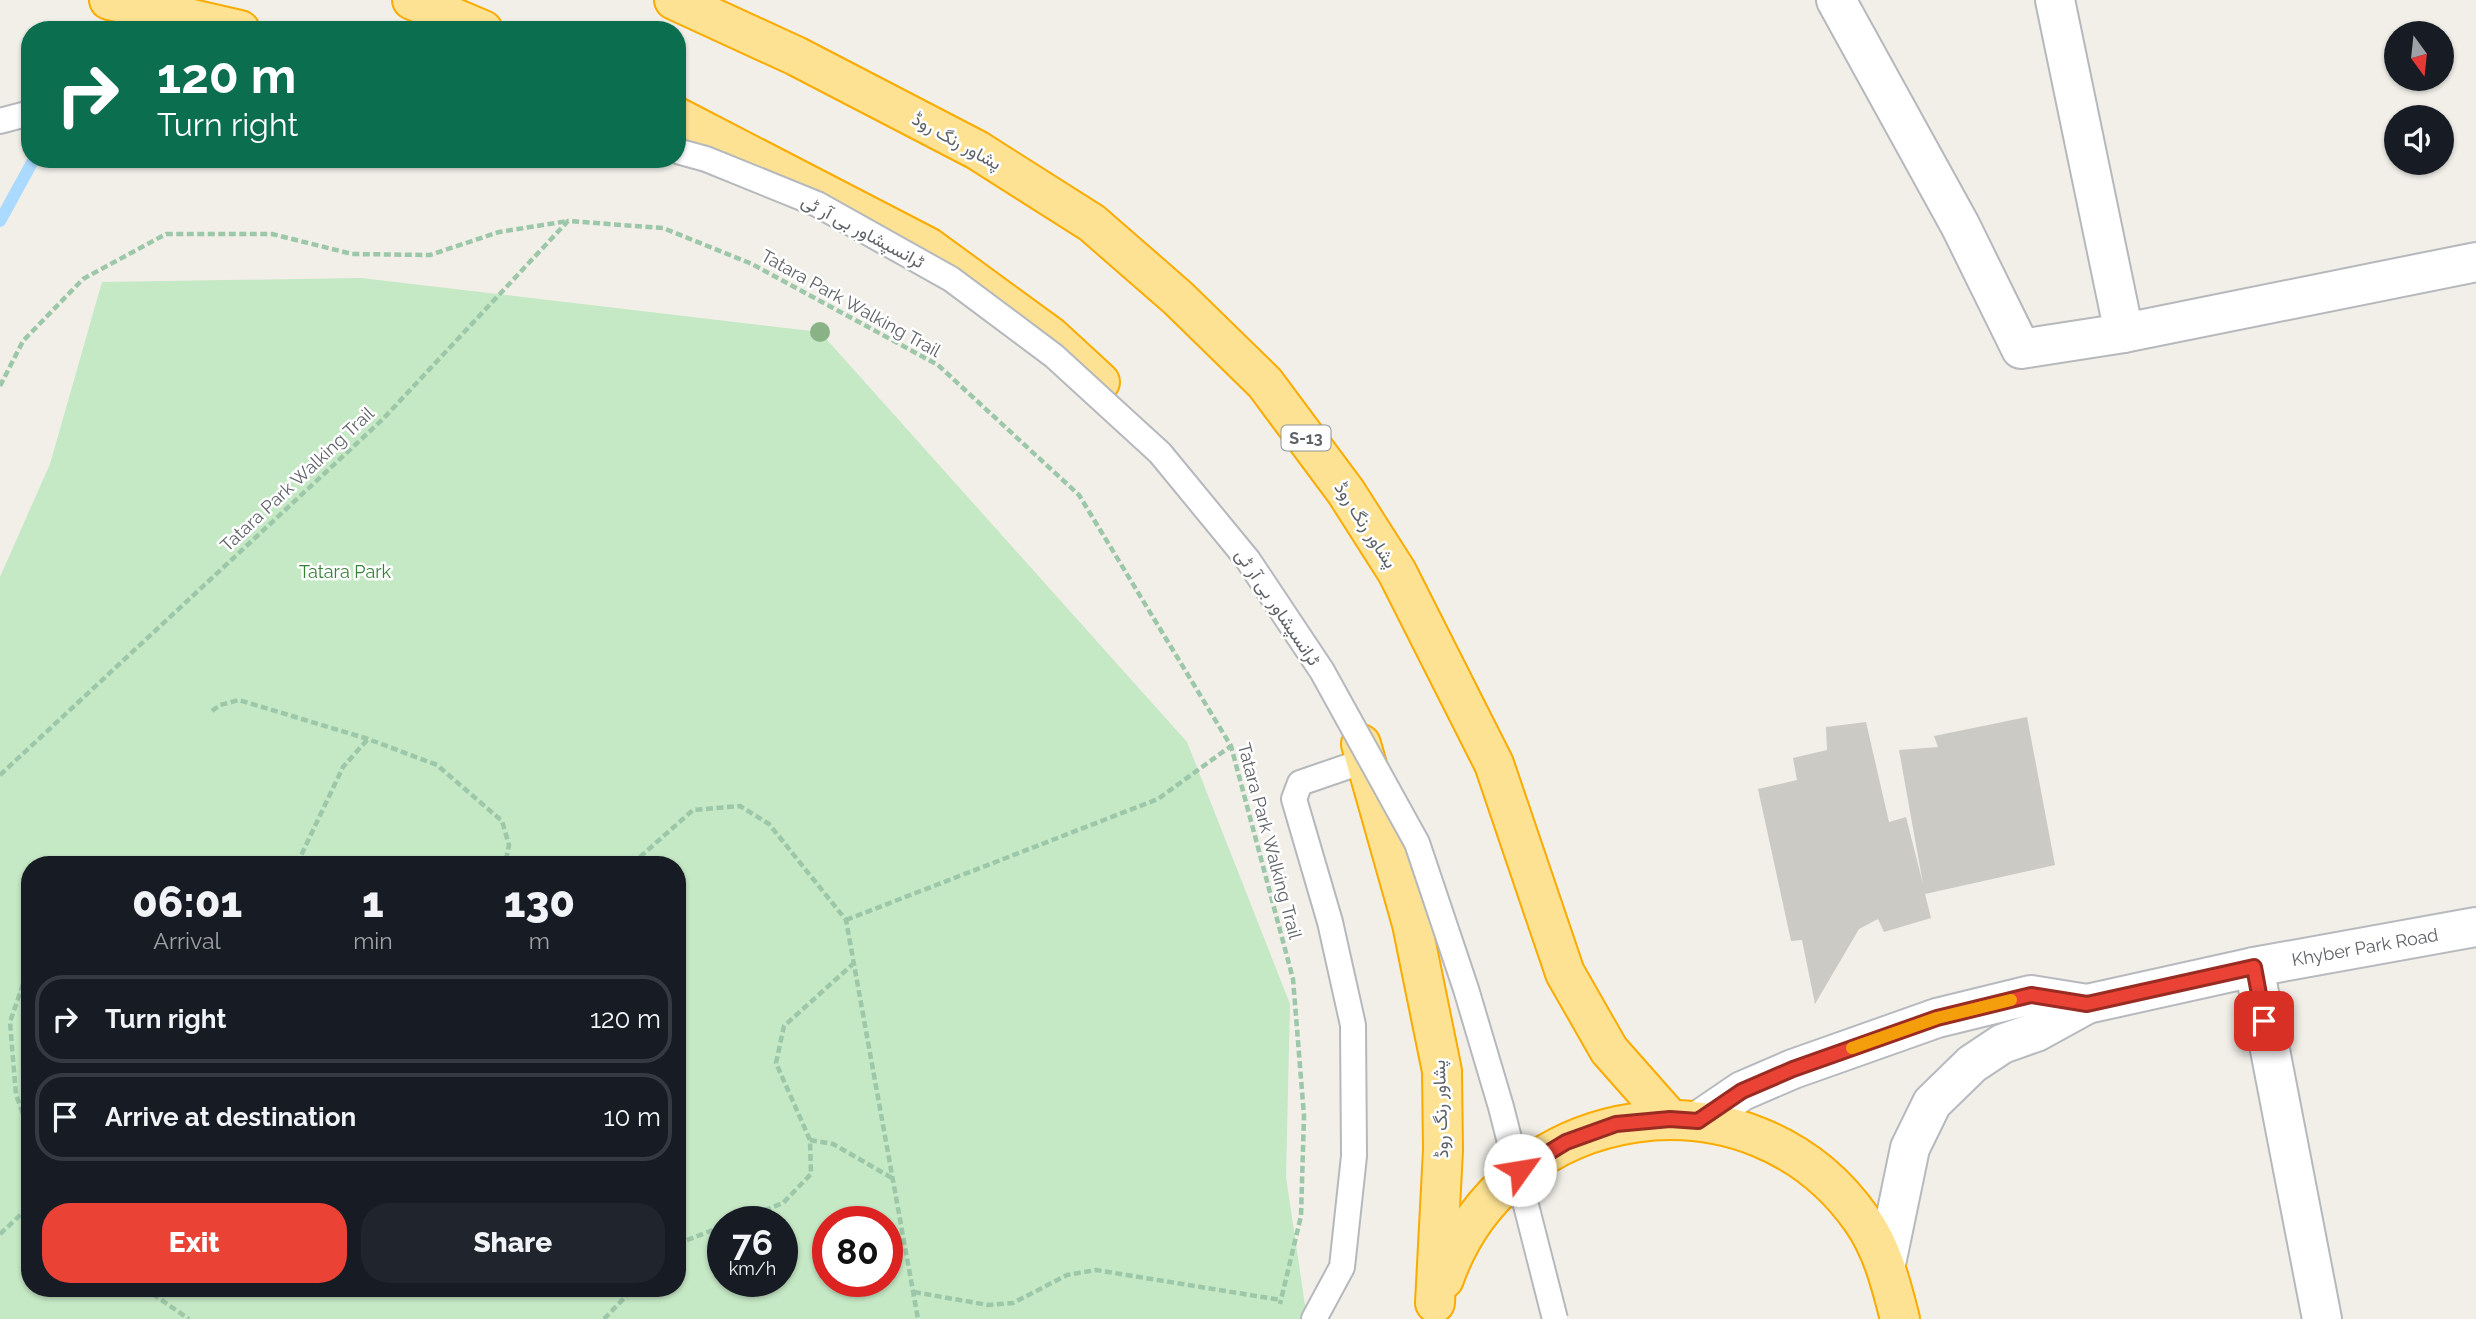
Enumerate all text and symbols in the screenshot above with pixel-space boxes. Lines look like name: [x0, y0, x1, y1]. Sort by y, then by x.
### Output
north arrow: [2384, 21, 2454, 91]
map controls: [2384, 21, 2454, 175]
text: 120 m: [157, 47, 296, 104]
icon: right: [42, 49, 133, 140]
button: sound: [2384, 105, 2454, 175]
text: Turn right: [157, 106, 298, 143]
street label: پشاور رنگ روڈ: [908, 108, 1005, 176]
street label: ٹرانسپشاور بی آر ٹی: [797, 190, 929, 274]
street label: Tatara Park Walking Trail: [758, 245, 945, 361]
street label: Tatara Park Walking Trail: [216, 402, 378, 556]
road number: S-13: [1282, 426, 1330, 450]
street label: پشاور رنگ روڈ: [1329, 478, 1402, 573]
street label: ٹرانسپشاور بی آر ٹی: [1230, 545, 1325, 671]
park label: Tatara Park: [299, 561, 392, 582]
street label: Tatara Park Walking Trail: [1234, 741, 1306, 941]
text: 06:01: [132, 878, 242, 927]
text: 1: [362, 878, 384, 927]
text: 130: [504, 878, 575, 927]
street label: Khyber Park Road: [2290, 924, 2440, 970]
text: Arrival: [153, 927, 221, 954]
text: min: [353, 927, 393, 954]
text: m: [529, 927, 550, 954]
pin: [2234, 991, 2294, 1051]
icon: right: [46, 1000, 84, 1038]
icon: arrive: [2245, 1002, 2283, 1040]
text: Turn right: [105, 1004, 226, 1034]
text: 120 m: [590, 1004, 661, 1034]
street label: پشاور رنگ روڈ: [1428, 1059, 1454, 1159]
icon: arrive: [46, 1098, 84, 1136]
text: Arrive at destination: [105, 1102, 356, 1132]
text: 10 m: [603, 1102, 661, 1132]
position arrow: [1483, 1133, 1557, 1207]
button: Exit: [42, 1203, 347, 1283]
button: Share: [361, 1203, 665, 1283]
speed limit sign: 80: [812, 1206, 903, 1297]
text: 76: [732, 1222, 773, 1263]
text: km/h: [729, 1258, 776, 1279]

